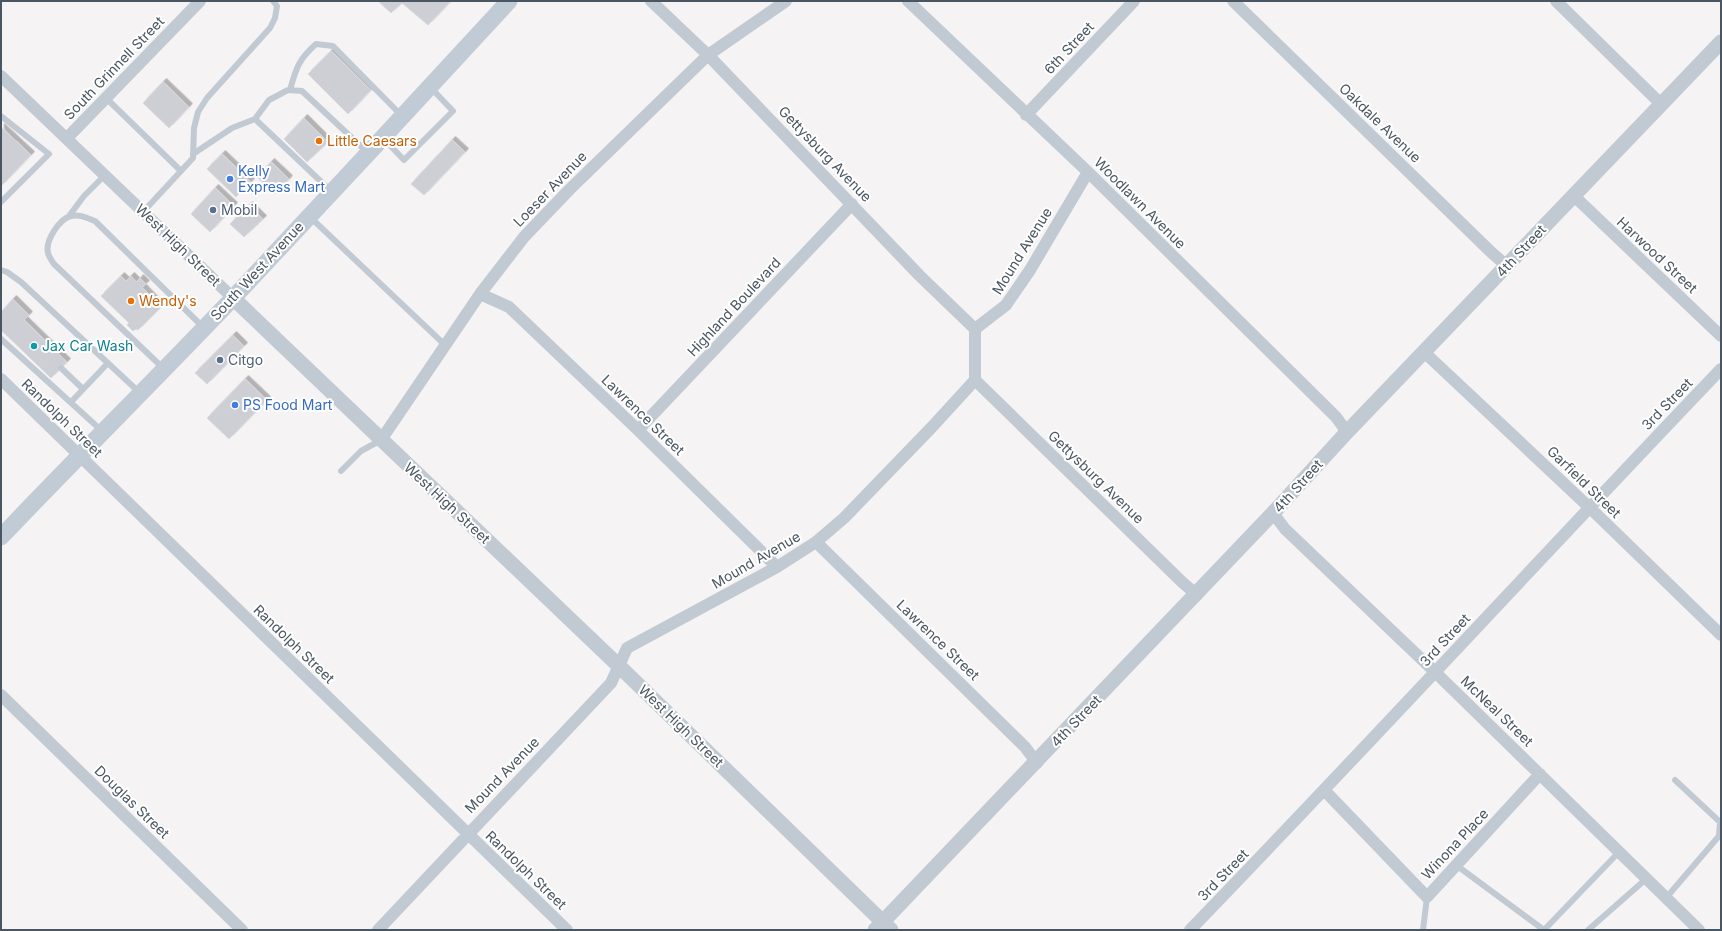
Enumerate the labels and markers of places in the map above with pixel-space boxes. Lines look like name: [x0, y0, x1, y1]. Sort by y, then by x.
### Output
place label: Little Caesars: [327, 132, 417, 149]
marker: Little Caesars: [314, 136, 324, 146]
place label: Kelly Express Mart: [238, 162, 326, 195]
marker: Kelly Express Mart: [225, 174, 235, 184]
place label: Mobil: [221, 201, 257, 218]
marker: Mobil: [208, 205, 218, 215]
place label: Wendy's: [139, 292, 197, 309]
marker: Wendy's: [126, 296, 136, 306]
place label: Jax Car Wash: [42, 337, 133, 354]
marker: Jax Car Wash: [29, 341, 39, 351]
place label: Citgo: [228, 351, 263, 368]
marker: Citgo: [215, 355, 225, 365]
place label: PS Food Mart: [243, 396, 333, 413]
marker: PS Food Mart: [230, 400, 240, 410]

